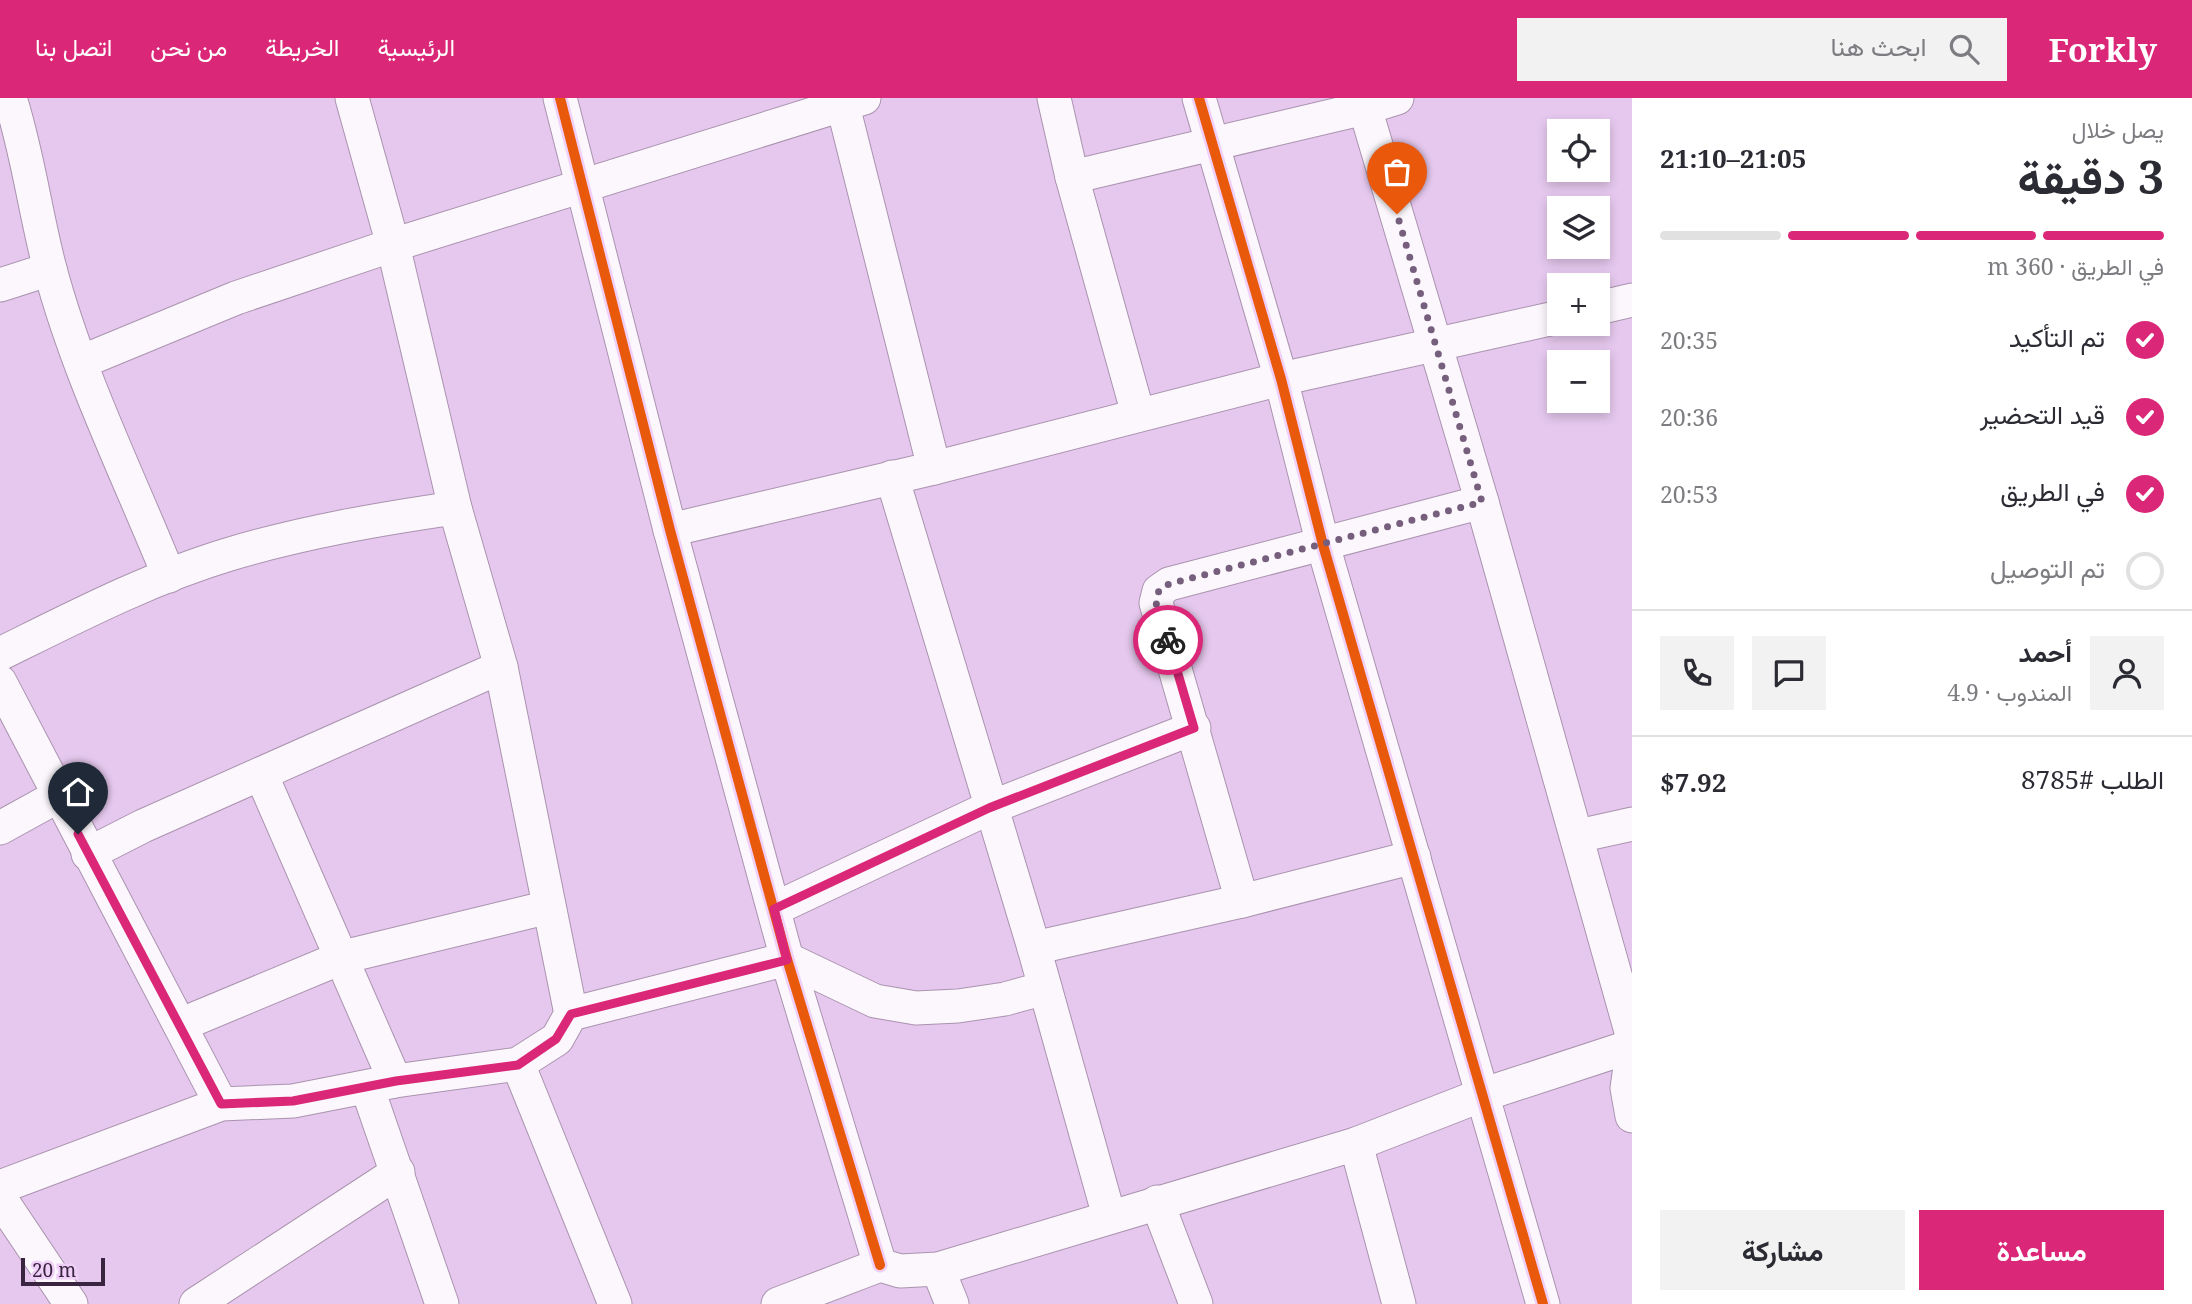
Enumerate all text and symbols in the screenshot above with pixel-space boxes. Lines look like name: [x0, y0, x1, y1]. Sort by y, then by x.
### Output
search box: [1517, 18, 2007, 81]
text: Forkly: [2049, 27, 2157, 72]
text: ابحث هنا: [1831, 28, 1927, 64]
text: اتصل بنا: [35, 30, 112, 63]
text: من نحن: [150, 30, 227, 63]
text: الخريطة: [265, 30, 339, 63]
text: الرئيسية: [377, 30, 455, 63]
icon: search: [1945, 30, 1983, 68]
text: يصل خلال: [2072, 113, 2164, 145]
map controls: [1547, 119, 1610, 413]
button: locate: [1547, 119, 1610, 182]
text: 21:05–21:10: [1660, 140, 1806, 176]
pin: [1367, 142, 1427, 214]
text: 3 دقيقة: [2018, 145, 2164, 207]
icon: bag: [1378, 153, 1416, 191]
button: layers: [1547, 196, 1610, 259]
text: في الطريق · 360 m: [1987, 250, 2164, 282]
button: +: [1547, 273, 1610, 336]
text: تم التأكيد: [2009, 319, 2105, 355]
icon: check: [2126, 321, 2164, 359]
text: 20:35: [1660, 324, 1718, 356]
button: −: [1547, 350, 1610, 413]
text: قيد التحضير: [1980, 396, 2105, 432]
icon: check: [2126, 398, 2164, 436]
text: 20:36: [1660, 401, 1718, 433]
text: في الطريق: [2000, 473, 2105, 509]
icon: check: [2126, 475, 2164, 513]
text: 20:53: [1660, 478, 1718, 510]
text: تم التوصيل: [1990, 550, 2105, 586]
courier: [1133, 605, 1203, 675]
icon: bike: [1149, 621, 1187, 659]
text: أحمد: [2019, 634, 2072, 670]
button: phone: [1660, 636, 1734, 710]
button: chat: [1752, 636, 1826, 710]
button: person: [2090, 636, 2164, 710]
text: المندوب · 4.9: [1947, 676, 2072, 708]
text: الطلب #8785: [2021, 761, 2164, 797]
pin: [48, 762, 108, 834]
text: $7.92: [1660, 764, 1726, 800]
icon: home: [59, 773, 97, 811]
button: مشاركة: [1660, 1210, 1905, 1290]
button: مساعدة: [1919, 1210, 2164, 1290]
scale bar: [21, 1255, 105, 1287]
text: 20 m: [32, 1257, 76, 1283]

